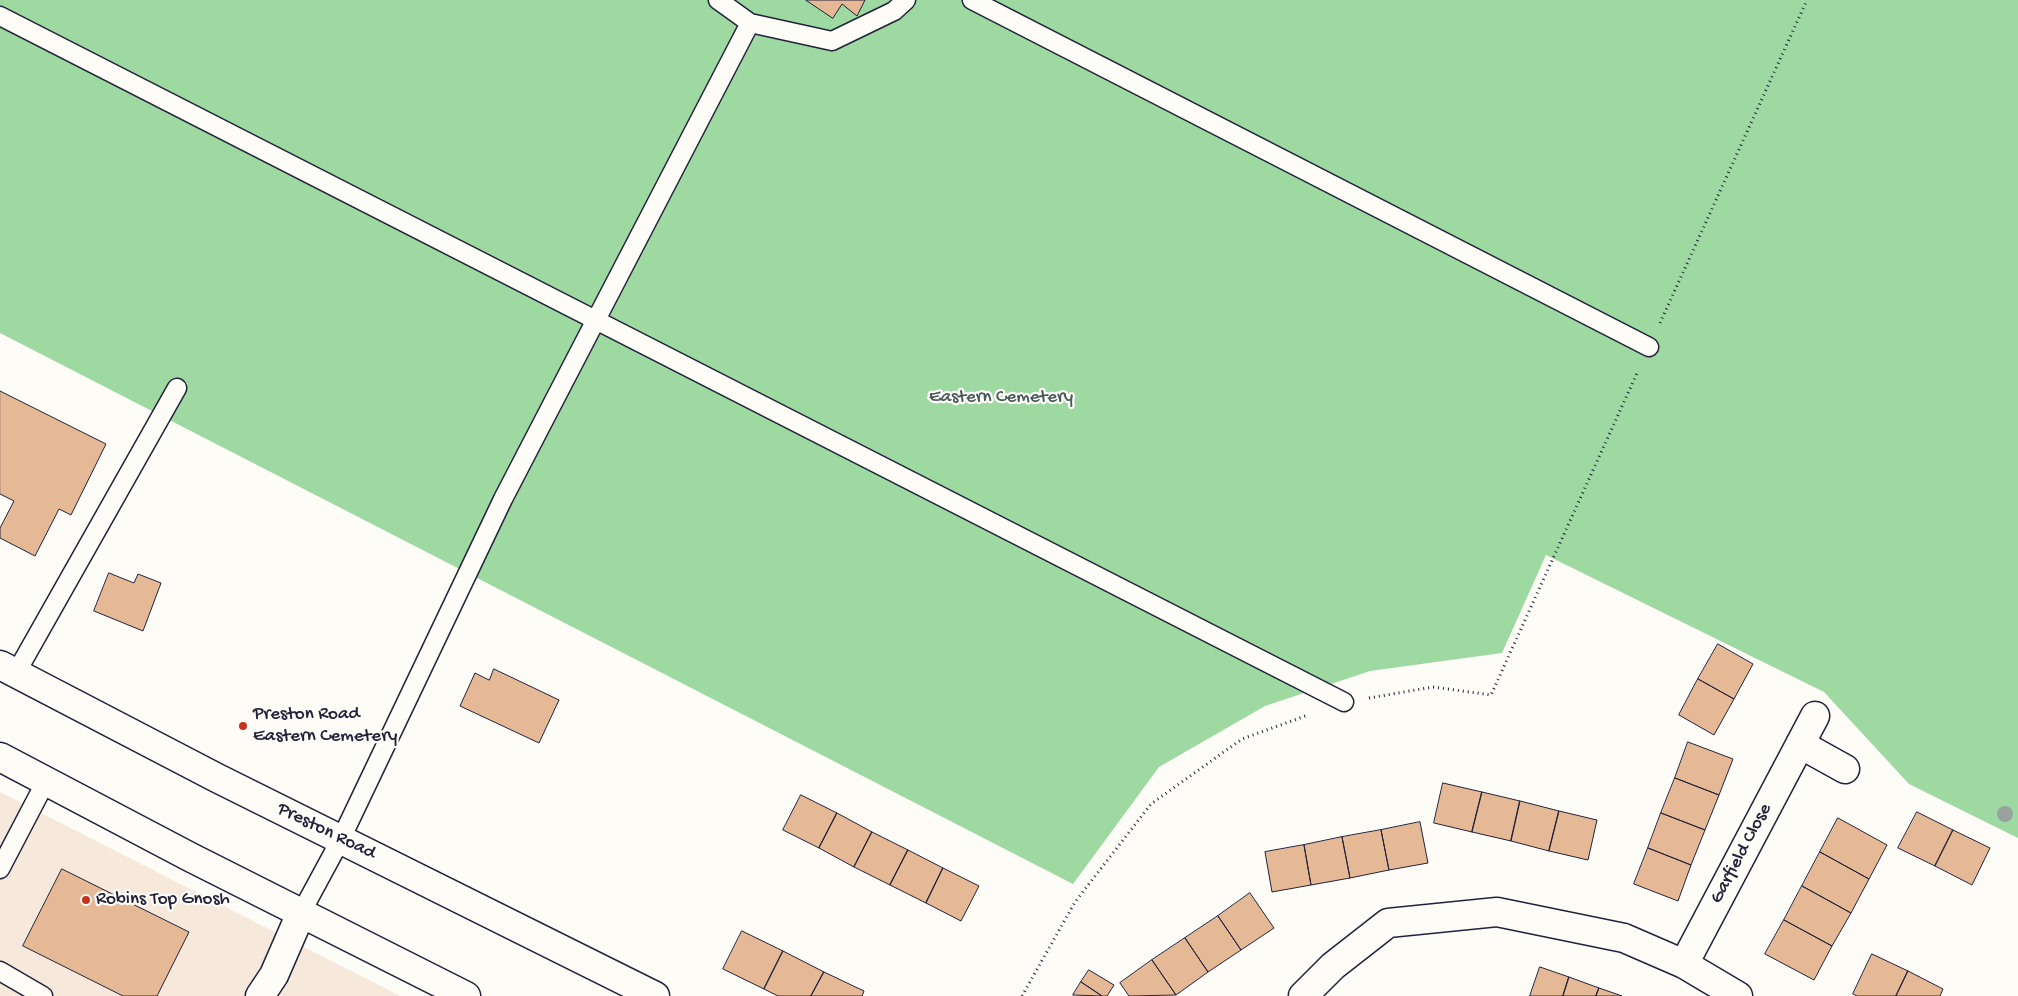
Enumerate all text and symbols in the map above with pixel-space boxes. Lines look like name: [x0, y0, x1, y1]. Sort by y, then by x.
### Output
park label: Eastern Cemetery: [929, 387, 1073, 409]
place label: Preston Road Eastern Cemetery: [253, 704, 397, 748]
marker: Preston Road Eastern Cemetery: [237, 720, 249, 732]
street label: Preston Road: [273, 798, 379, 866]
street label: Garfield Close: [1706, 800, 1778, 908]
place label: Robins Top Gnosh: [96, 889, 230, 911]
marker: Robins Top Gnosh: [80, 894, 92, 906]

